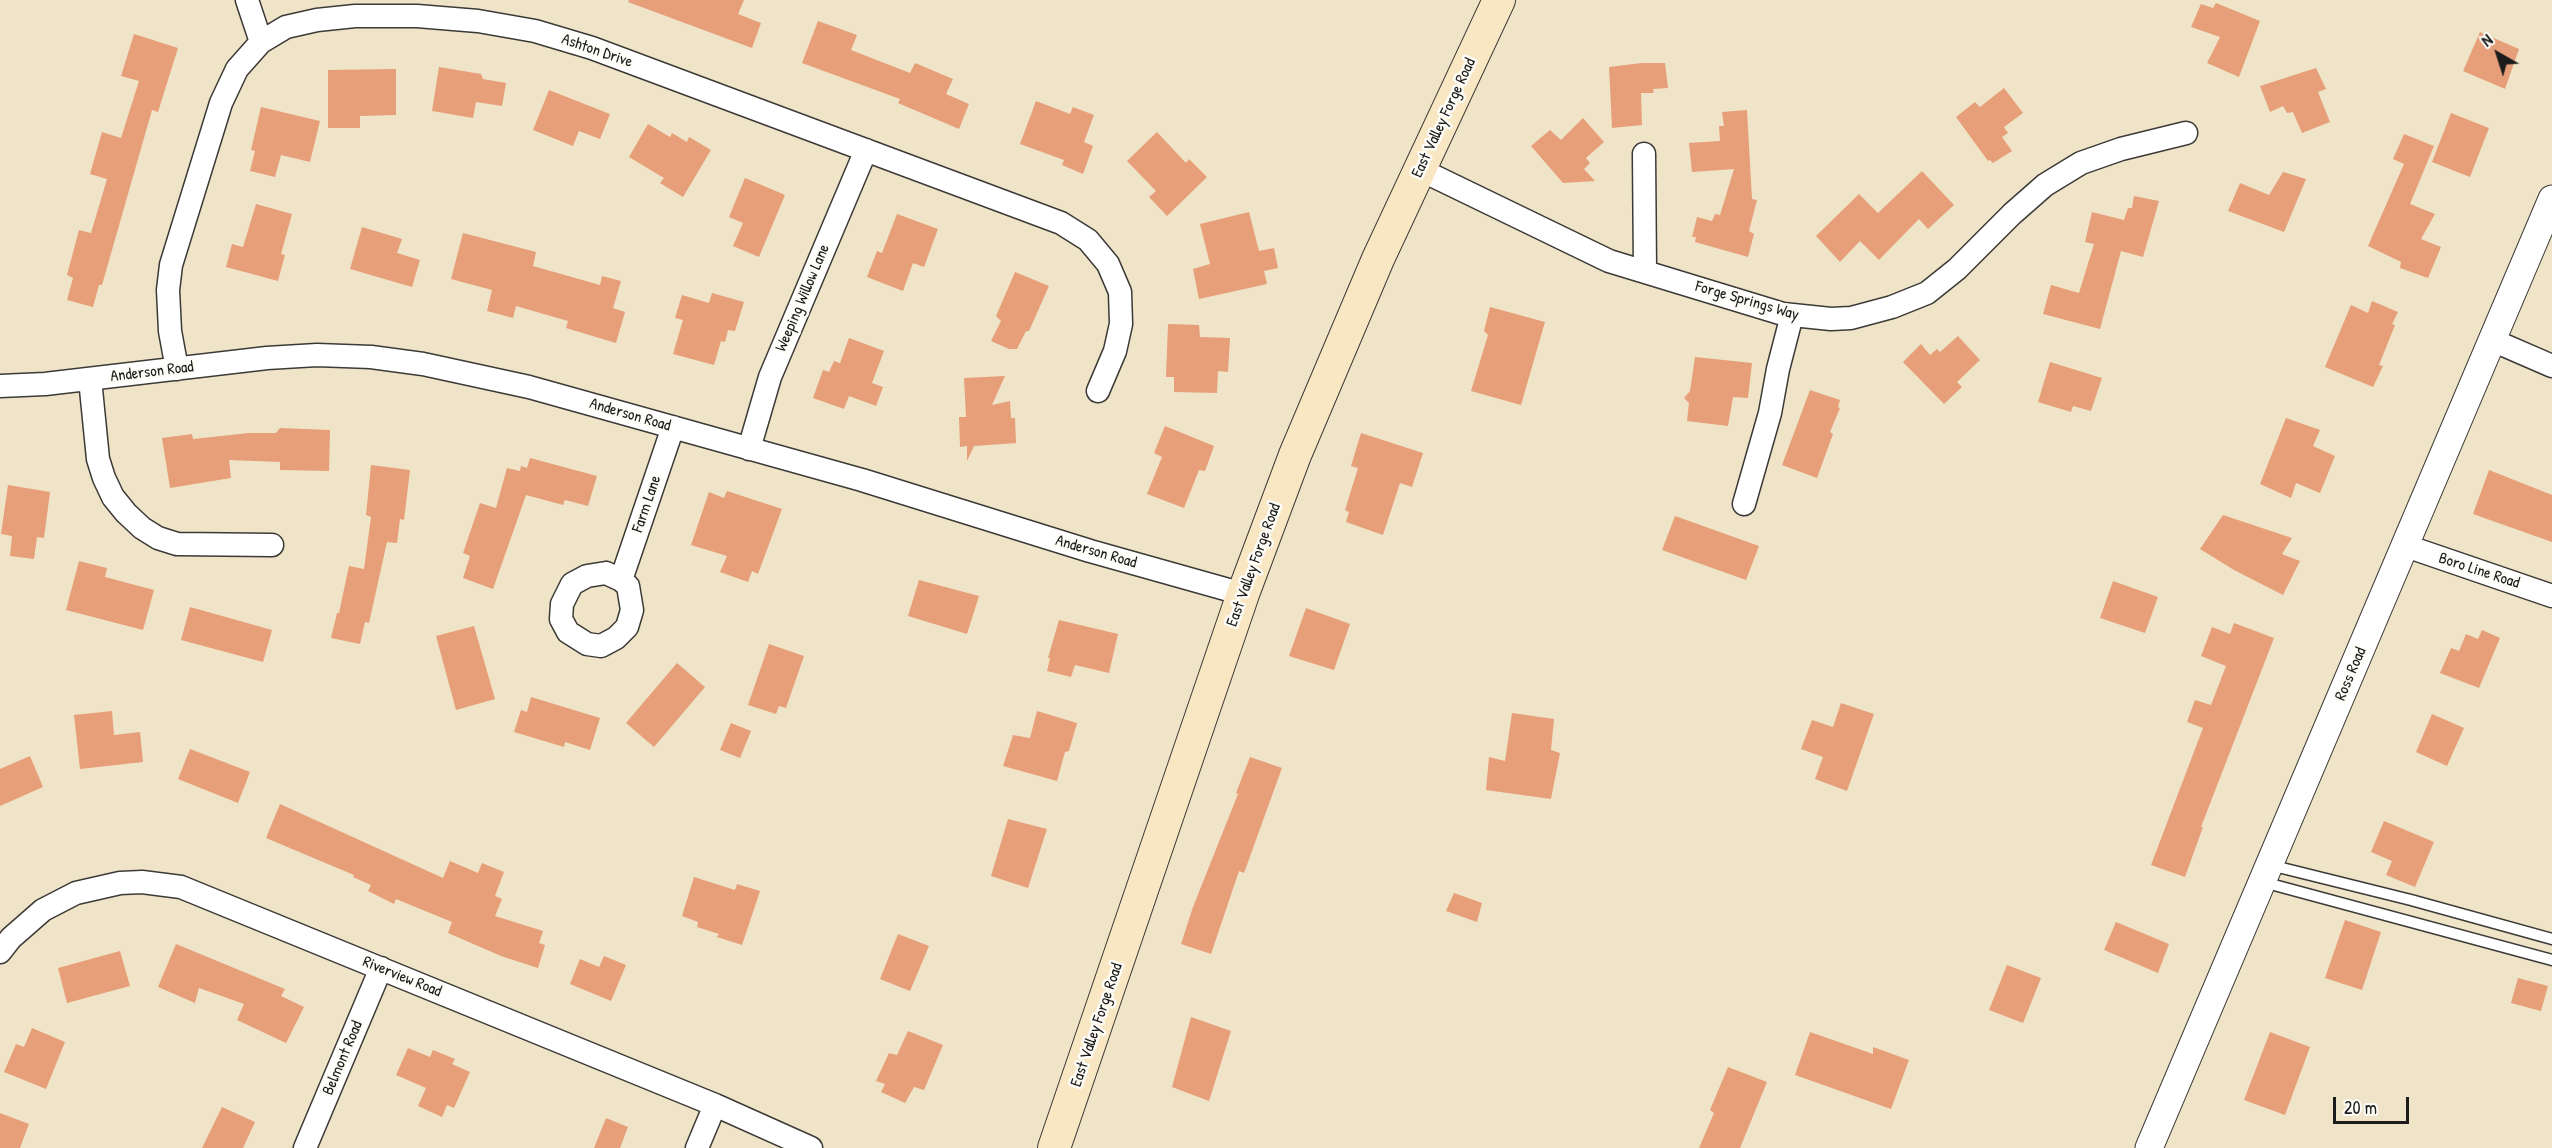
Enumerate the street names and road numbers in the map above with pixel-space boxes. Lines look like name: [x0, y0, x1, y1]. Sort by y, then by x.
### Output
street label: Ashton Drive: [559, 30, 635, 72]
street label: East Valley Forge Road: [1408, 55, 1480, 181]
street label: Weeping Willow Lane: [772, 241, 834, 355]
street label: Forge Springs Way: [1693, 277, 1801, 325]
street label: Anderson Road: [109, 357, 195, 387]
street label: Anderson Road: [587, 394, 673, 436]
street label: Farm Lane: [628, 473, 666, 535]
street label: East Valley Forge Road: [1223, 501, 1285, 629]
street label: Anderson Road: [1053, 531, 1139, 573]
street label: Boro Line Road: [2436, 549, 2522, 593]
street label: Ross Road: [2331, 645, 2371, 703]
street label: Riverview Road: [360, 952, 444, 1002]
street label: East Valley Forge Road: [1067, 961, 1127, 1089]
street label: Belmont Road: [319, 1018, 367, 1098]

